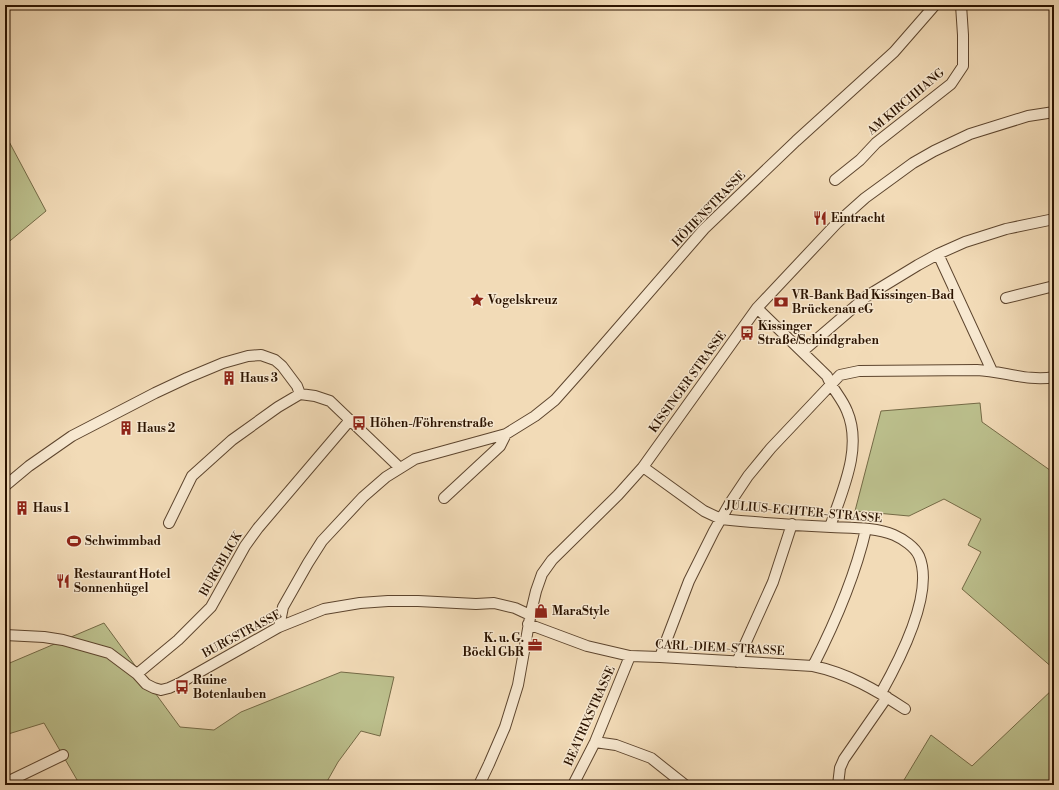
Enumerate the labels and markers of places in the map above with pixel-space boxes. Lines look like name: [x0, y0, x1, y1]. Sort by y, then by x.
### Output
restaurant icon: Eintracht: [812, 210, 828, 226]
place label: Eintracht: [831, 211, 886, 226]
place label: VR-Bank Bad Kissingen-Bad Brückenau eG: [791, 288, 955, 317]
place icon: Vogelskreuz: [469, 292, 485, 308]
place label: Vogelskreuz: [487, 293, 558, 308]
bank icon: VR-Bank Bad Kissingen-Bad Brückenau eG: [773, 294, 789, 310]
place label: Kissinger Straße/Schindgraben: [758, 319, 879, 348]
bus stop icon: Kissinger Straße/Schindgraben: [739, 325, 755, 341]
building icon: Haus 3: [221, 370, 237, 386]
place label: Haus 3: [240, 371, 278, 386]
bus stop icon: Höhen-/Föhrenstraße: [351, 415, 367, 431]
place label: Höhen-/Föhrenstraße: [370, 416, 494, 431]
building icon: Haus 2: [118, 420, 134, 436]
place label: Haus 2: [137, 421, 175, 436]
building icon: Haus 1: [14, 500, 30, 516]
place label: Haus 1: [33, 501, 70, 516]
sports icon: Schwimmbad: [66, 533, 82, 549]
place label: Schwimmbad: [85, 534, 161, 549]
place label: Restaurant Hotel Sonnenhügel: [74, 567, 170, 596]
restaurant icon: Restaurant Hotel Sonnenhügel: [55, 573, 71, 589]
shop icon: MaraStyle: [533, 603, 549, 619]
place label: MaraStyle: [552, 604, 610, 619]
place label: K. u. G. Böckl GbR: [463, 631, 525, 660]
office icon: K. u. G. Böckl GbR: [527, 637, 543, 653]
place label: Ruine Botenlauben: [193, 673, 267, 702]
bus stop icon: Ruine Botenlauben: [174, 679, 190, 695]

